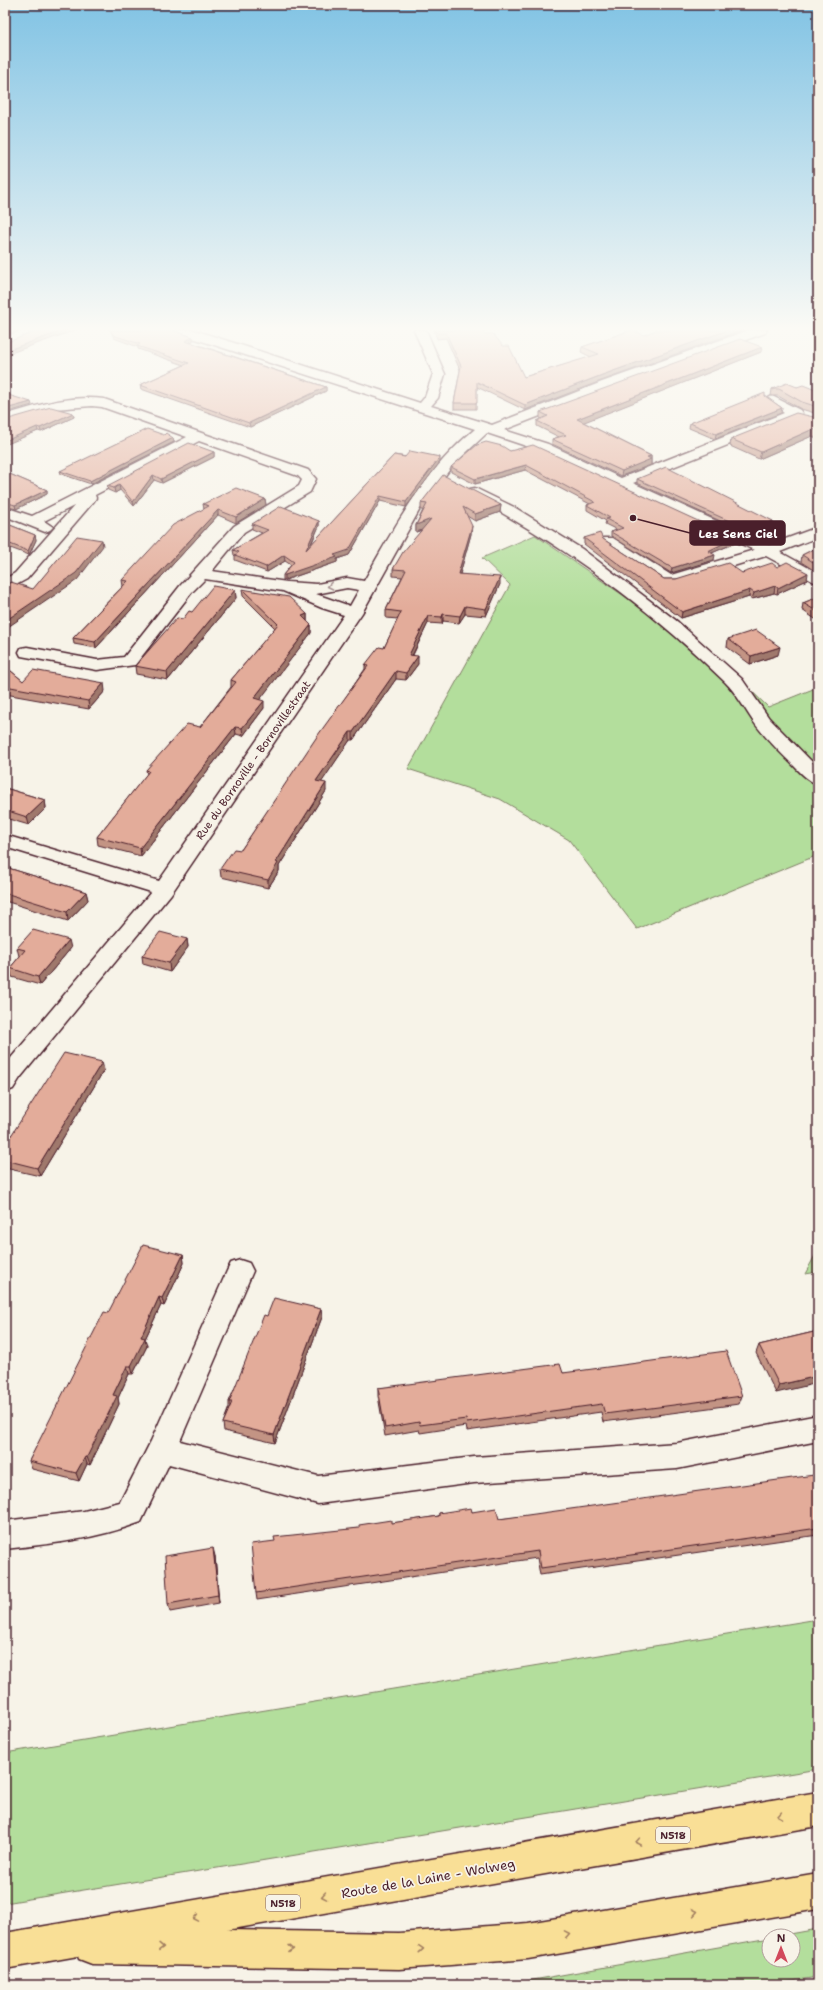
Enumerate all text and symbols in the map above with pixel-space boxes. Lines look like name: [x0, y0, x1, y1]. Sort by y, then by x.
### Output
callout: Les Sens Ciel: [690, 521, 785, 545]
text: Les Sens Ciel: [699, 526, 777, 542]
one-way arrow: [327, 581, 334, 590]
street label: Rue du Bornoville - Bornovillestraat: [192, 678, 314, 843]
one-way arrow: [776, 1812, 783, 1820]
road number: N518: [656, 1827, 690, 1843]
one-way arrow: [635, 1837, 641, 1845]
street label: Route de la Laine - Wolweg: [340, 1855, 516, 1902]
one-way arrow: [321, 1891, 327, 1900]
road number: N518: [266, 1895, 300, 1911]
one-way arrow: [692, 1908, 698, 1917]
one-way arrow: [193, 1913, 199, 1922]
north arrow: [761, 1928, 801, 1968]
one-way arrow: [564, 1930, 570, 1939]
text: N: [777, 1931, 786, 1946]
one-way arrow: [158, 1943, 164, 1951]
one-way arrow: [418, 1944, 424, 1953]
one-way arrow: [288, 1945, 294, 1953]

